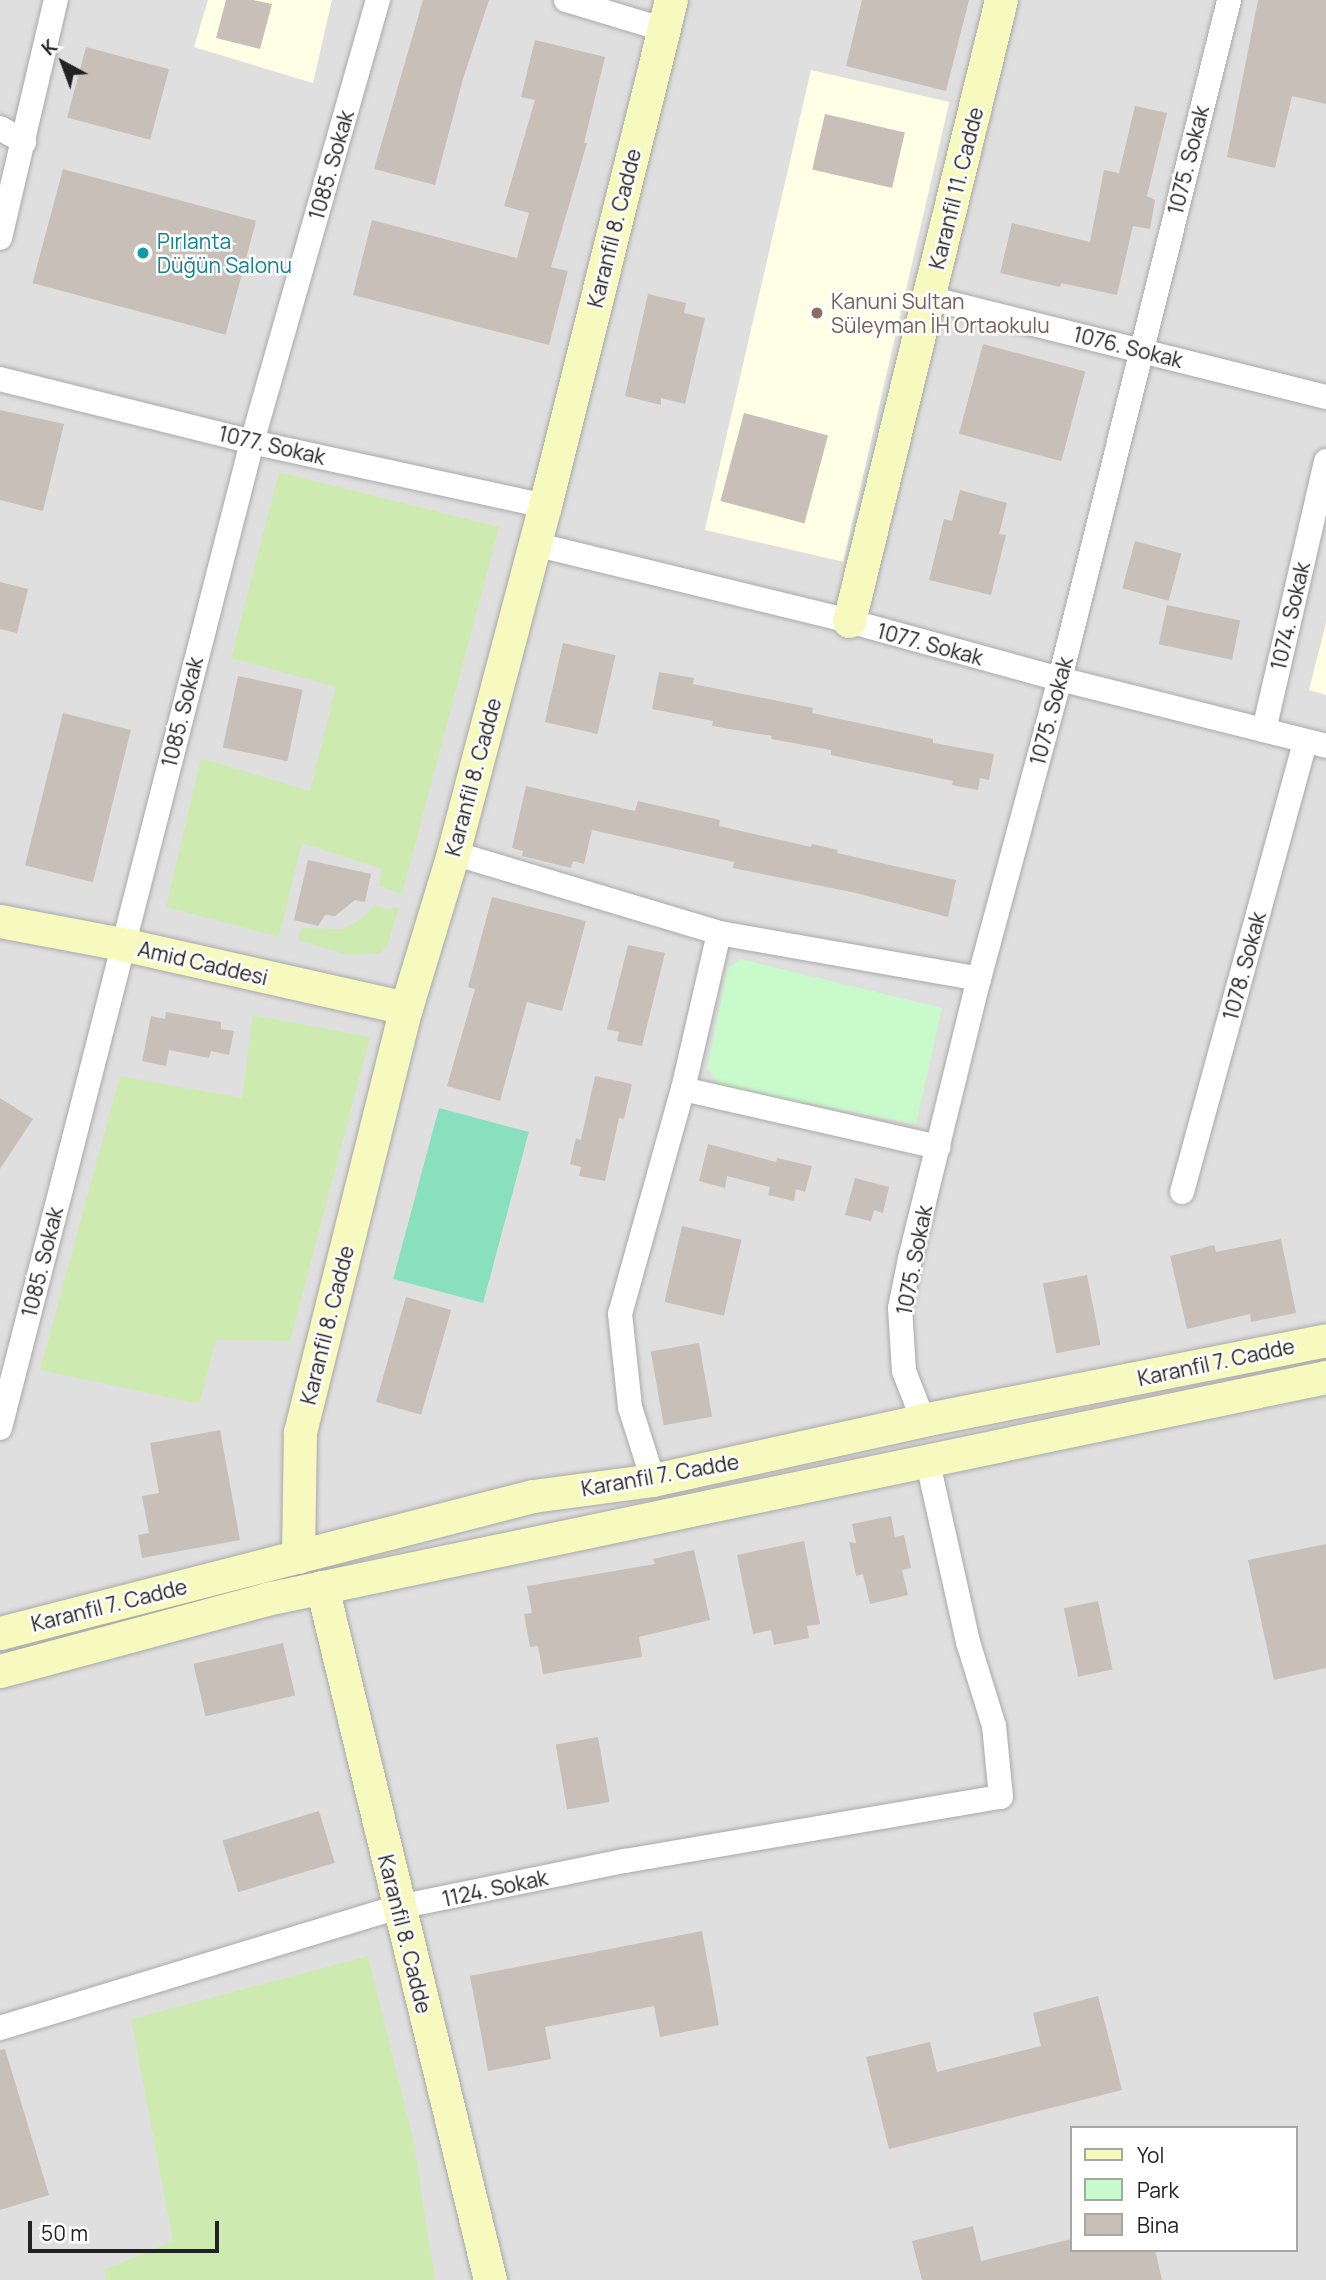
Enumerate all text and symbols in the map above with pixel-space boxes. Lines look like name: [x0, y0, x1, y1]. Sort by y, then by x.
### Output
north arrow: [28, 28, 98, 98]
text: K: [36, 33, 62, 61]
street label: 1075. Sokak: [1162, 103, 1214, 217]
street label: Karanfil 11. Cadde: [924, 104, 988, 272]
street label: 1085. Sokak: [303, 107, 359, 223]
street label: Karanfil 8. Cadde: [582, 146, 646, 310]
place label: Pırlanta Düğün Salonu: [157, 228, 292, 278]
marker: Pırlanta Düğün Salonu: [135, 245, 151, 261]
place label: Kanuni Sultan Süleyman İH Ortaokulu: [831, 288, 1050, 338]
marker: Kanuni Sultan Süleyman İH Ortaokulu: [809, 305, 825, 321]
street label: 1076. Sokak: [1071, 321, 1185, 373]
street label: 1077. Sokak: [216, 421, 328, 469]
street label: 1074. Sokak: [1265, 560, 1315, 672]
street label: 1077. Sokak: [874, 618, 986, 670]
street label: 1085. Sokak: [156, 654, 208, 770]
street label: 1075. Sokak: [1024, 654, 1078, 768]
street label: Karanfil 8. Cadde: [440, 695, 506, 859]
street label: 1078. Sokak: [1217, 909, 1271, 1023]
street label: Amid Caddesi: [136, 936, 270, 990]
street label: 1075. Sokak: [891, 1203, 937, 1317]
street label: 1085. Sokak: [16, 1204, 68, 1320]
street label: Karanfil 8. Cadde: [295, 1243, 359, 1407]
street label: Karanfil 7. Cadde: [1135, 1333, 1297, 1391]
street label: Karanfil 7. Cadde: [579, 1449, 741, 1501]
street label: Karanfil 7. Cadde: [28, 1573, 190, 1637]
street label: Karanfil 8. Cadde: [373, 1852, 437, 2016]
street label: 1124. Sokak: [440, 1865, 550, 1911]
legend: [1070, 2126, 1298, 2252]
text: Yol: [1137, 2141, 1164, 2169]
text: Park: [1137, 2176, 1179, 2204]
scale bar: [32, 2206, 222, 2250]
text: Bina: [1137, 2211, 1179, 2239]
text: 50 m: [41, 2219, 88, 2247]

